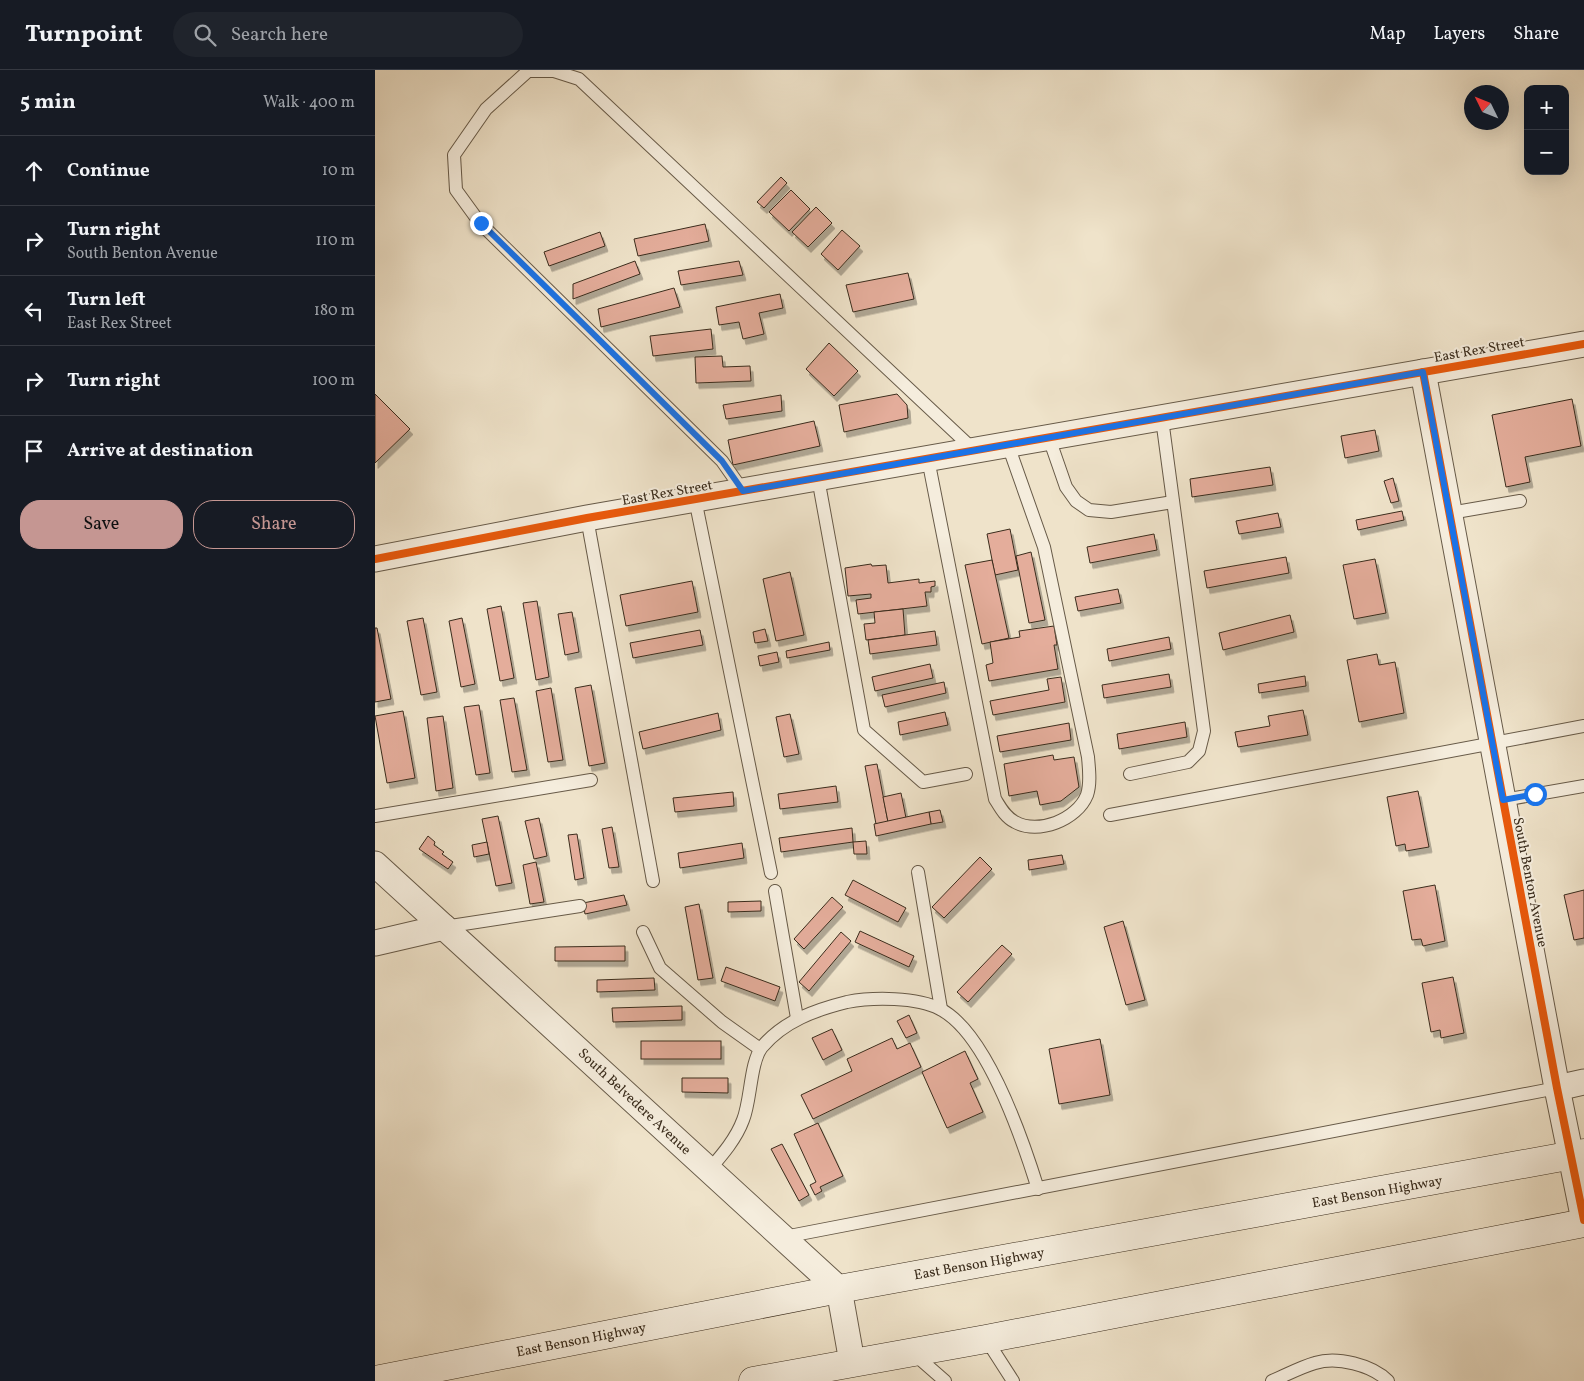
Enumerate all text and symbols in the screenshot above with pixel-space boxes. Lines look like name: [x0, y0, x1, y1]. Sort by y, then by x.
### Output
search box: [173, 12, 523, 57]
text: Turnpoint: [25, 18, 143, 52]
icon: search: [191, 21, 219, 49]
text: Search here: [231, 22, 328, 48]
text: Map: [1369, 22, 1405, 47]
text: Layers: [1433, 22, 1485, 47]
text: Share: [1513, 22, 1559, 47]
north arrow: [1464, 85, 1509, 130]
map controls: [1524, 85, 1569, 175]
button: +: [1524, 85, 1569, 130]
text: 5 min: [20, 88, 76, 117]
text: Walk · 400 m: [263, 92, 355, 114]
button: −: [1524, 130, 1569, 175]
icon: ahead: [20, 157, 48, 185]
text: Continue: [67, 158, 150, 184]
text: 10 m: [322, 160, 355, 182]
route end: [470, 212, 493, 235]
text: Turn right: [67, 217, 160, 243]
icon: right: [20, 227, 48, 255]
text: 110 m: [316, 230, 355, 252]
text: South Benton Avenue: [67, 243, 218, 265]
text: Turn left: [67, 287, 146, 313]
icon: left: [20, 297, 48, 325]
text: 180 m: [314, 300, 355, 322]
text: East Rex Street: [67, 313, 172, 335]
street label: East Rex Street: [1432, 333, 1526, 368]
icon: right: [20, 367, 48, 395]
text: Turn right: [67, 368, 160, 394]
text: 100 m: [312, 370, 355, 392]
icon: arrive: [20, 437, 48, 465]
text: Arrive at destination: [67, 438, 253, 464]
street label: East Rex Street: [620, 476, 714, 511]
button: Save: [20, 500, 183, 549]
button: Share: [193, 500, 355, 549]
route start: [1524, 783, 1547, 806]
street label: South Benton Avenue: [1508, 816, 1552, 949]
street label: South Belvedere Avenue: [573, 1045, 695, 1160]
street label: East Benson Highway: [1311, 1172, 1444, 1213]
street label: East Benson Highway: [913, 1244, 1046, 1285]
street label: East Benson Highway: [515, 1318, 648, 1362]

